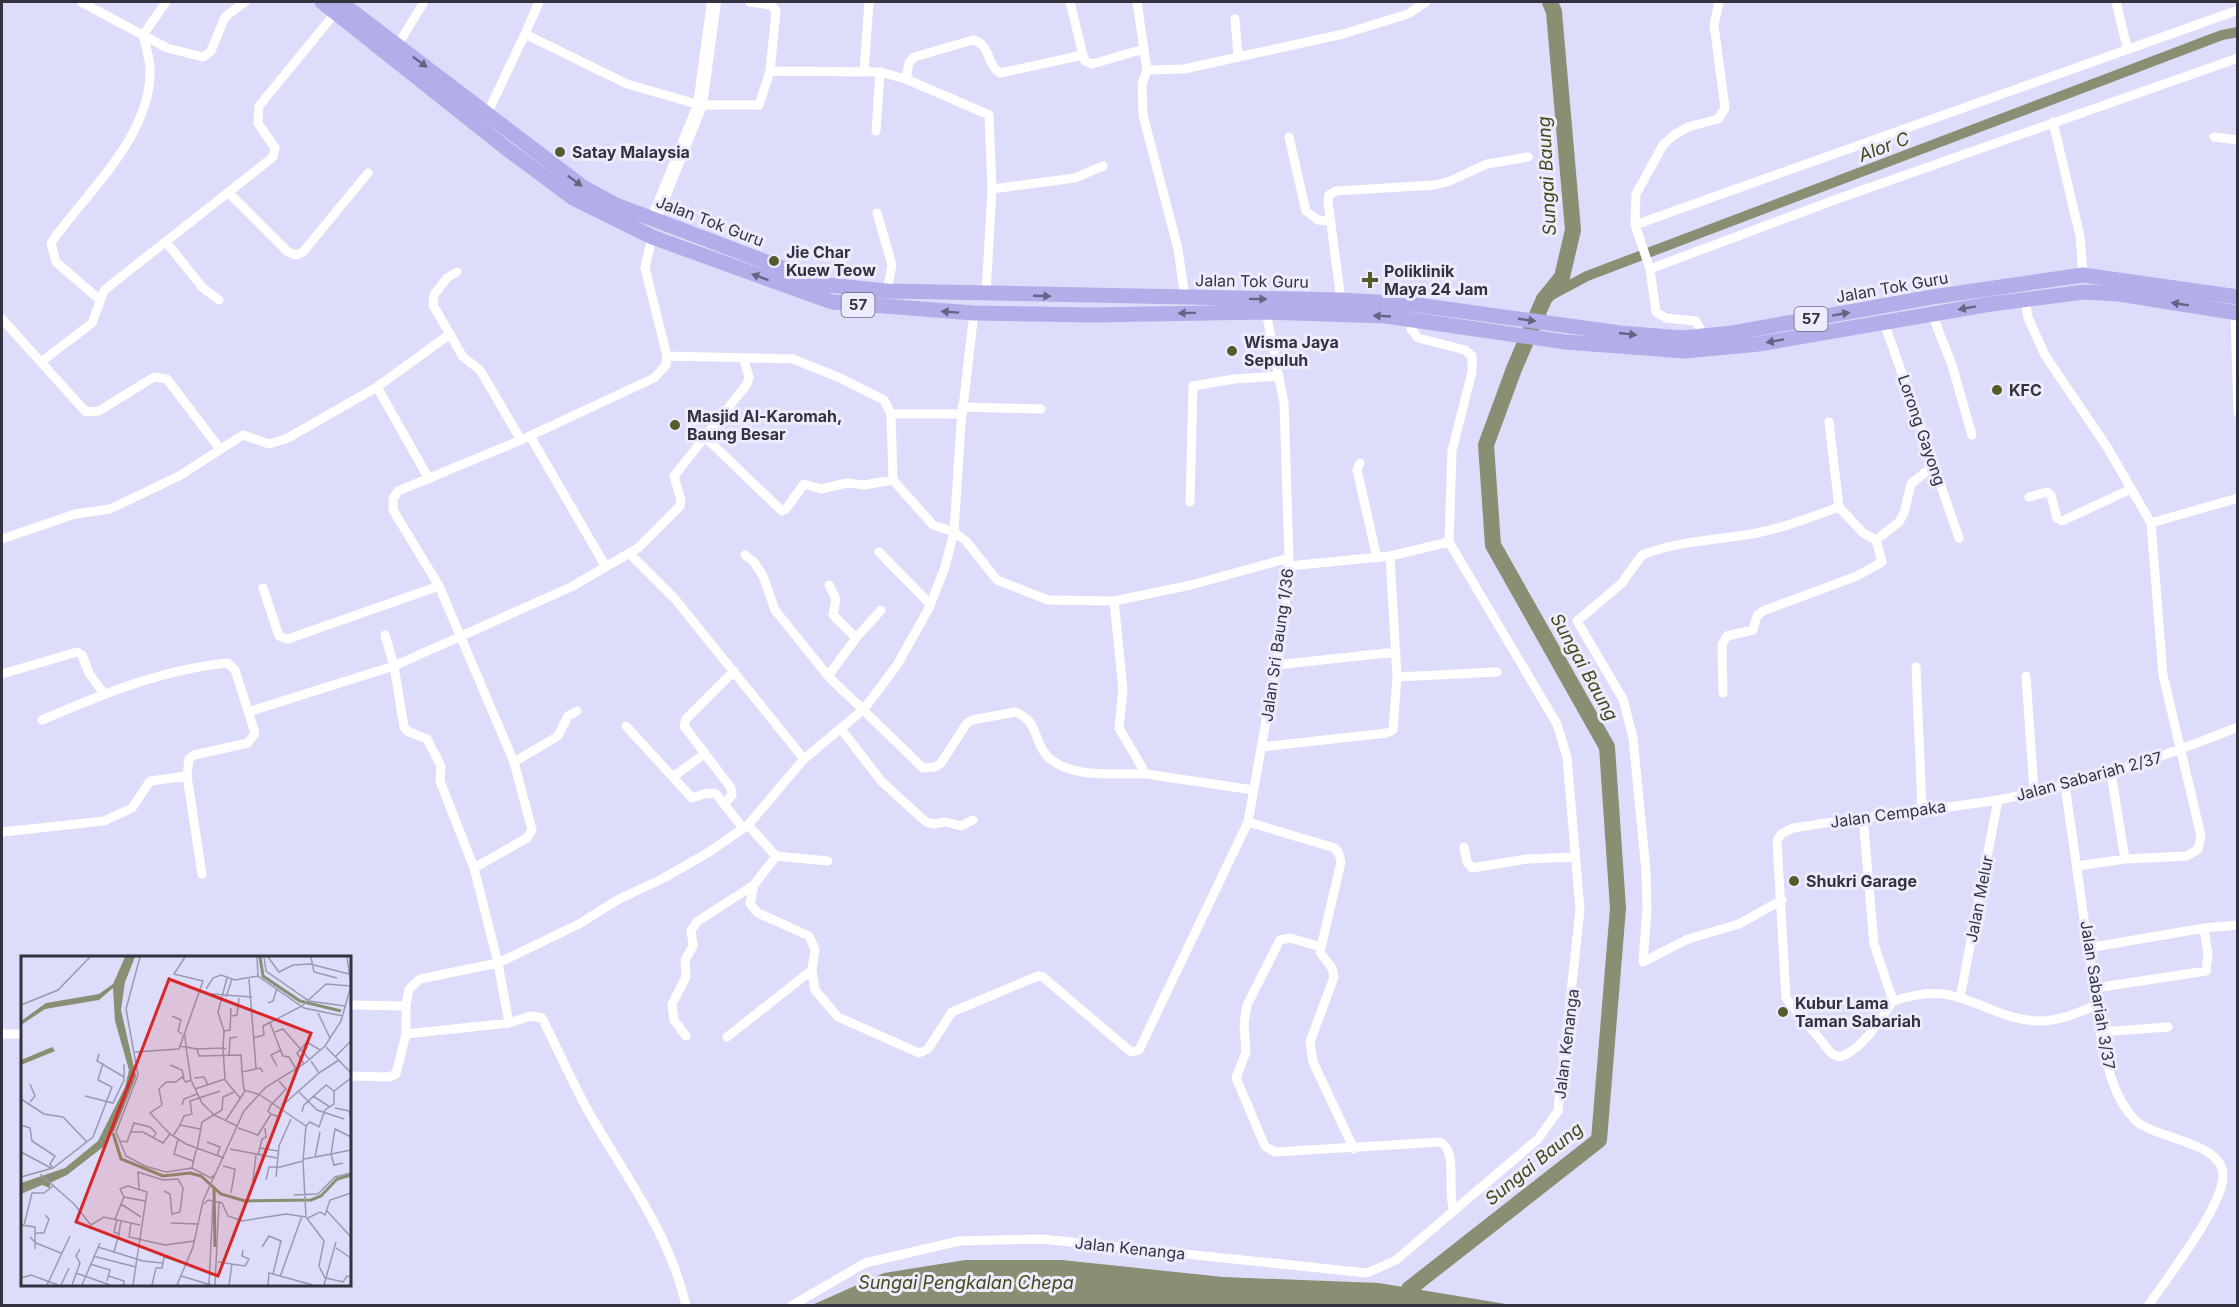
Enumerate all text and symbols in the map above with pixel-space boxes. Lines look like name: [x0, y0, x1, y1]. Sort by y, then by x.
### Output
one-way arrow: [412, 56, 427, 68]
water label: Sungai Baung: [1533, 116, 1560, 236]
water label: Alor C: [1855, 127, 1912, 166]
place label: Satay Malaysia: [572, 142, 690, 162]
marker: Satay Malaysia: [553, 145, 567, 159]
one-way arrow: [567, 174, 582, 186]
street label: Jalan Tok Guru: [653, 191, 767, 251]
place label: Jie Char Kuew Teow: [786, 242, 876, 280]
marker: Jie Char Kuew Teow: [767, 254, 781, 268]
place label: Poliklinik Maya 24 Jam: [1384, 261, 1488, 299]
street label: Jalan Tok Guru: [1834, 267, 1950, 307]
street label: Jalan Tok Guru: [1195, 270, 1309, 292]
marker: Poliklinik Maya 24 Jam: [1361, 271, 1379, 289]
one-way arrow: [751, 272, 769, 282]
one-way arrow: [1032, 291, 1051, 300]
road number: 57: [842, 293, 874, 317]
one-way arrow: [1248, 294, 1267, 304]
one-way arrow: [2170, 299, 2189, 308]
one-way arrow: [1958, 303, 1977, 312]
one-way arrow: [941, 307, 960, 316]
road number: 57: [1794, 307, 1828, 331]
one-way arrow: [1178, 308, 1197, 318]
one-way arrow: [1832, 309, 1851, 318]
one-way arrow: [1373, 312, 1392, 321]
one-way arrow: [1518, 315, 1537, 324]
one-way arrow: [1618, 329, 1637, 339]
place label: Wisma Jaya Sepuluh: [1244, 332, 1339, 370]
one-way arrow: [1766, 337, 1785, 346]
marker: Wisma Jaya Sepuluh: [1225, 344, 1239, 358]
street label: Lorong Gayong: [1894, 372, 1950, 488]
place label: KFC: [2009, 380, 2042, 400]
marker: KFC: [1990, 383, 2004, 397]
place label: Masjid Al-Karomah, Baung Besar: [687, 406, 842, 444]
marker: Masjid Al-Karomah, Baung Besar: [668, 418, 682, 432]
street label: Jalan Sri Baung 1/36: [1256, 567, 1298, 723]
water label: Sungai Baung: [1546, 609, 1623, 724]
street label: Jalan Sabariah 2/37: [2014, 747, 2164, 805]
street label: Jalan Cempaka: [1829, 796, 1947, 832]
street label: Jalan Melur: [1961, 854, 1997, 944]
place label: Shukri Garage: [1806, 871, 1917, 891]
marker: Shukri Garage: [1787, 874, 1801, 888]
street label: Jalan Sabariah 3/37: [2076, 919, 2120, 1071]
inset map: [21, 956, 351, 1286]
street label: Jalan Kenanga: [1549, 988, 1583, 1100]
place label: Kubur Lama Taman Sabariah: [1795, 993, 1921, 1031]
marker: Kubur Lama Taman Sabariah: [1776, 1005, 1790, 1019]
water label: Sungai Baung: [1481, 1118, 1587, 1209]
street label: Jalan Kenanga: [1074, 1232, 1186, 1264]
water label: Sungai Pengkalan Chepa: [858, 1272, 1074, 1293]

